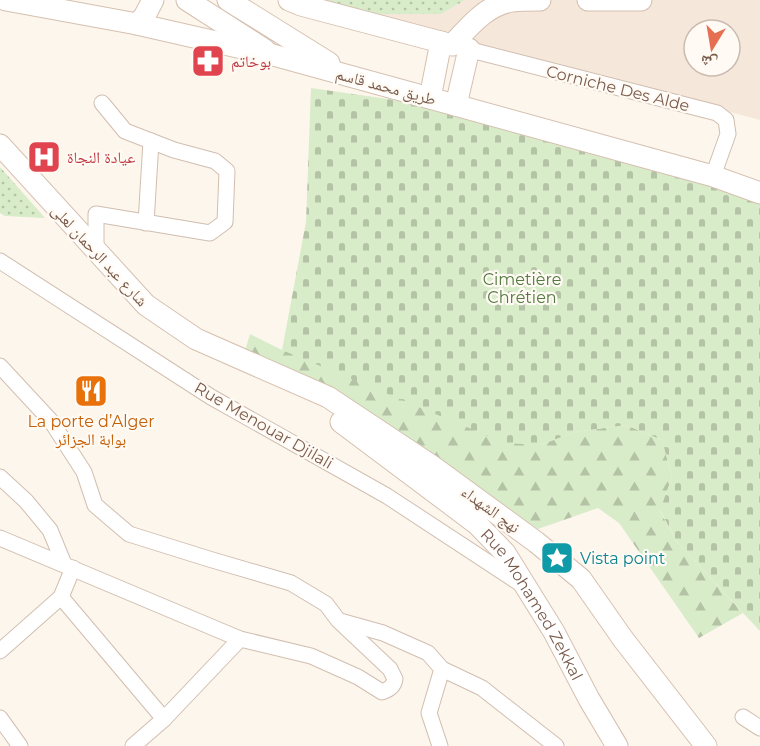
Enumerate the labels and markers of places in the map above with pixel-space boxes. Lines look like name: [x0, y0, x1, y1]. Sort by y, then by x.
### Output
pharmacy icon: بوخاتم: [190, 43, 226, 79]
place label: بوخاتم: [231, 52, 271, 72]
hospital icon: عيادة النجاة: [26, 139, 62, 175]
place label: عيادة النجاة: [67, 148, 135, 167]
restaurant icon: La porte d’Alger بوابة الجزائر: [73, 373, 109, 409]
place label: La porte d’Alger بوابة الجزائر: [27, 412, 155, 449]
place icon: Vista point: [539, 540, 575, 576]
place label: Vista point: [580, 549, 666, 568]

